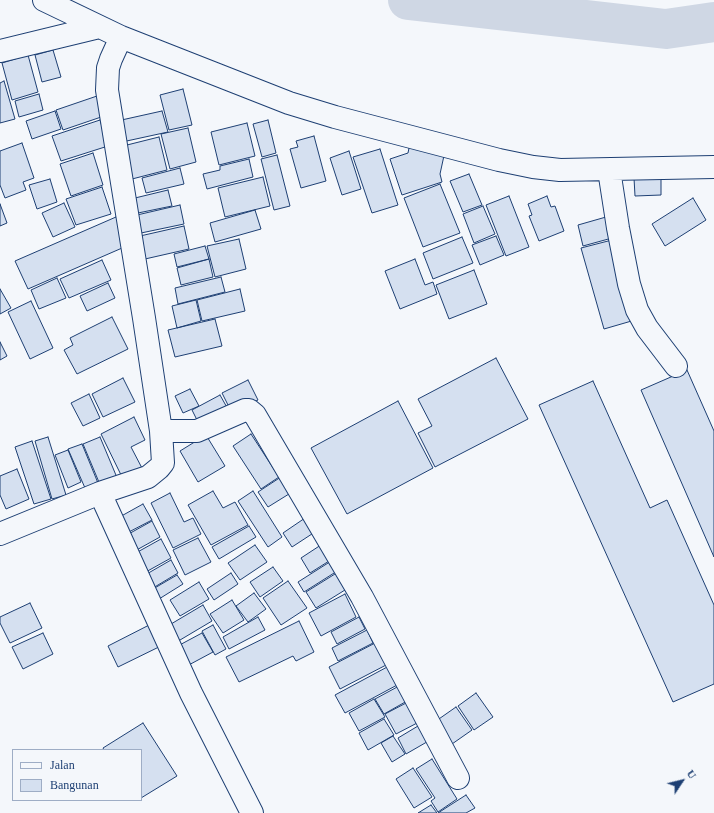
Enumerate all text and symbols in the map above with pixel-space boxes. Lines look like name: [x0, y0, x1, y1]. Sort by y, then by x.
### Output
legend: [12, 749, 142, 801]
text: Jalan: [50, 758, 75, 772]
north arrow: [662, 761, 702, 801]
text: U: [685, 767, 699, 781]
text: Bangunan: [50, 778, 99, 792]

